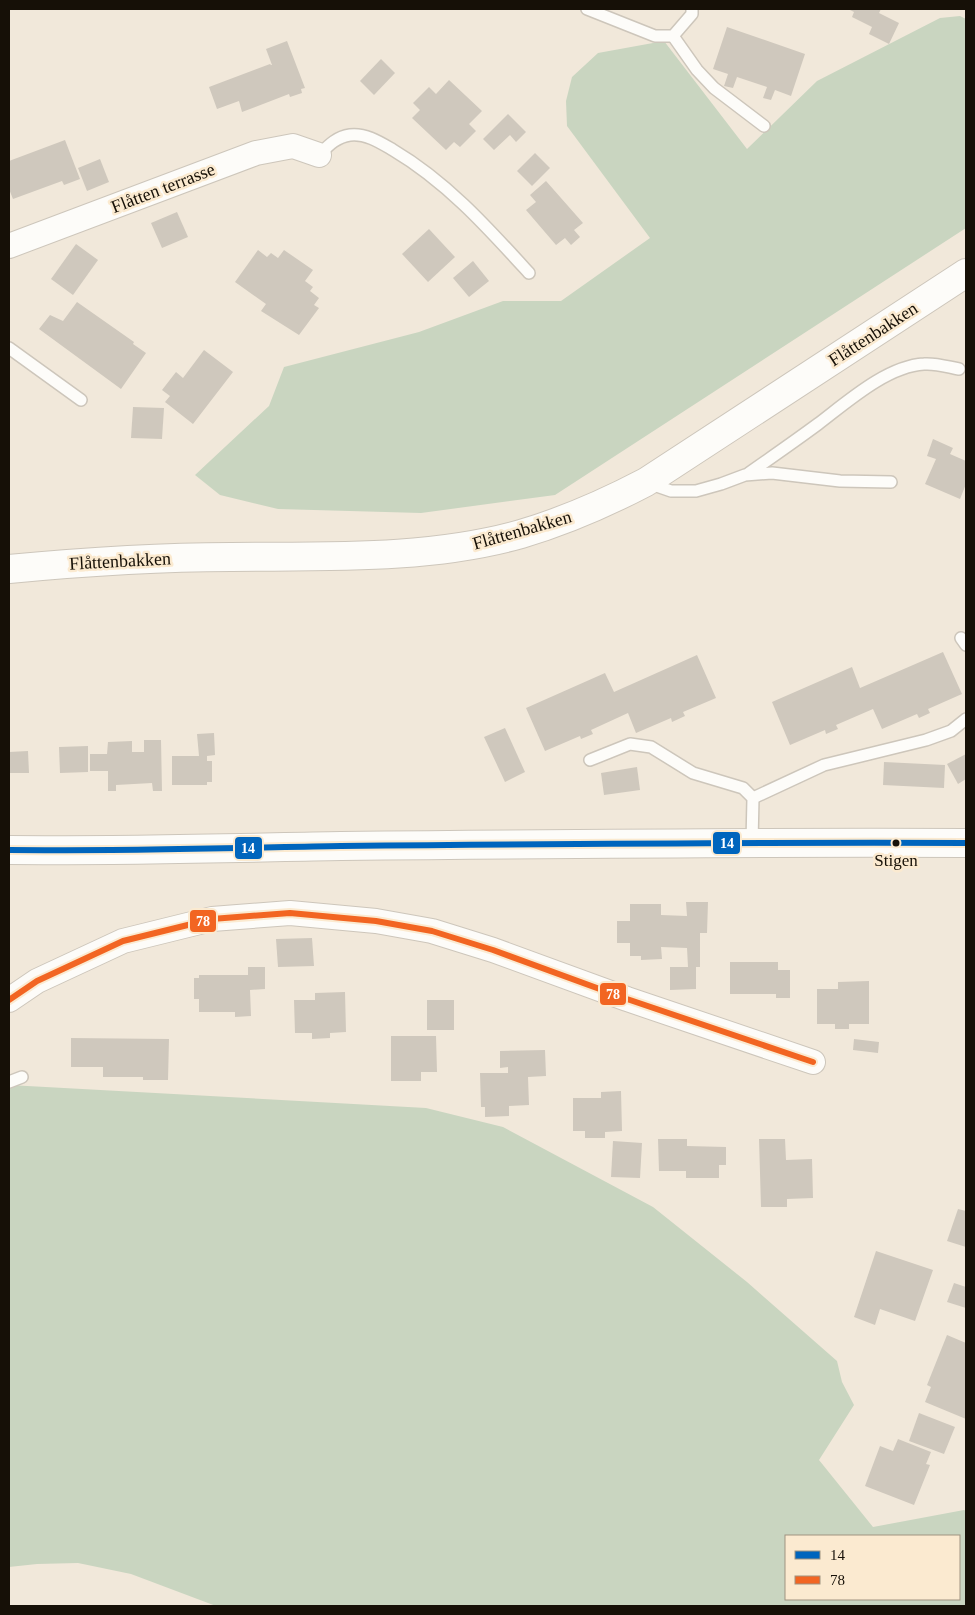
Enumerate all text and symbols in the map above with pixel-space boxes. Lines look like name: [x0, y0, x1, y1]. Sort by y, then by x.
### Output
street label: Flåtten terrasse: [108, 159, 218, 217]
street label: Flåttenbakken: [825, 298, 921, 370]
street label: Flåttenbakken: [470, 506, 574, 554]
street label: Flåttenbakken: [69, 548, 171, 574]
line badge: 14: [712, 831, 741, 855]
line badge: 14: [234, 836, 263, 860]
text: 14: [720, 836, 734, 851]
marker: Stigen: [891, 838, 901, 848]
text: 14: [241, 841, 255, 856]
place label: Stigen: [874, 851, 918, 870]
line badge: 78: [189, 909, 217, 933]
text: 78: [196, 914, 210, 929]
line badge: 78: [599, 982, 627, 1006]
text: 78: [606, 987, 620, 1002]
legend: [785, 1535, 960, 1600]
text: 14: [830, 1547, 846, 1563]
text: 78: [830, 1572, 845, 1588]

